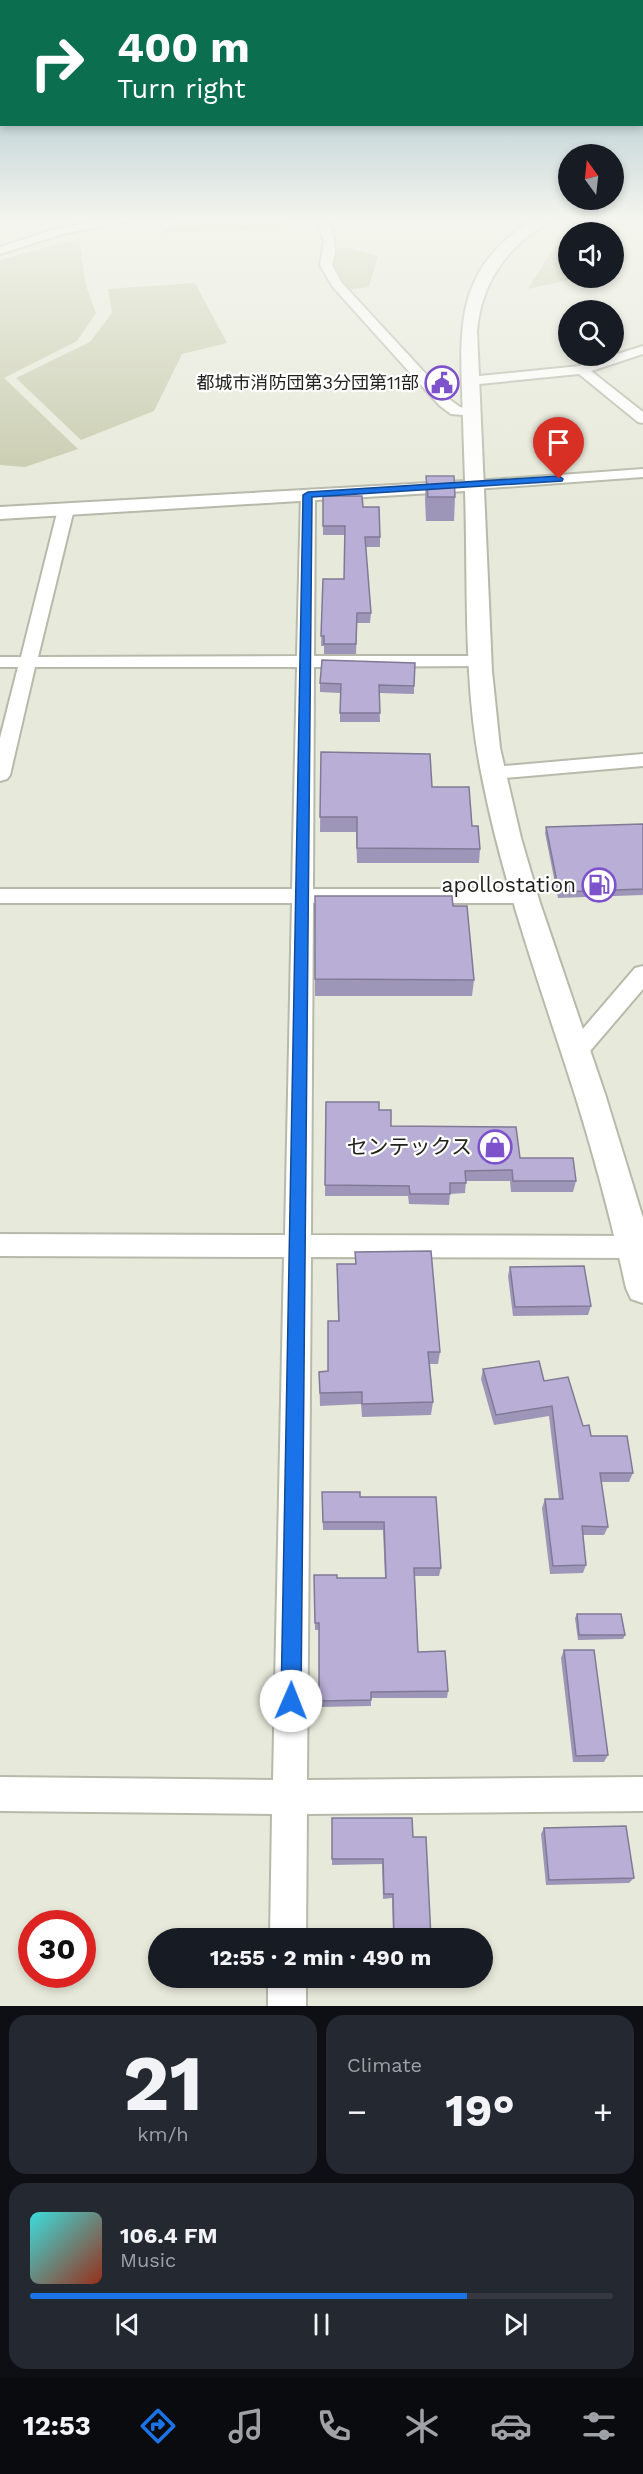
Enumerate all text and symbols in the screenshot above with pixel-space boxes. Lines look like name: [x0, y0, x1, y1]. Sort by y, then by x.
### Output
text: 400 m: [117, 23, 250, 72]
icon: right: [18, 24, 96, 102]
text: Turn right: [117, 73, 246, 105]
north arrow: [558, 144, 624, 210]
map controls: [558, 144, 624, 366]
button: sound: [558, 222, 624, 288]
button: search: [558, 300, 624, 366]
public building icon: 都城市消防団第3分団第11部: [424, 365, 460, 401]
place label: 都城市消防団第3分団第11部: [196, 372, 419, 393]
pin: [533, 417, 584, 479]
icon: arrive: [542, 426, 575, 459]
fuel station icon: apollostation: [581, 867, 617, 903]
place label: apollostation: [442, 872, 576, 897]
shop icon: センテックス: [477, 1129, 513, 1165]
place label: センテックス: [347, 1134, 472, 1159]
position arrow: [259, 1669, 323, 1733]
speed limit sign: 30: [18, 1910, 96, 1988]
text: 12:55 · 2 min · 490 m: [210, 1945, 431, 1970]
text: 21: [123, 2037, 203, 2129]
text: Climate: [347, 2053, 422, 2077]
text: 19°: [445, 2084, 515, 2137]
text: −: [347, 2092, 367, 2131]
text: +: [593, 2092, 613, 2131]
text: km/h: [137, 2122, 189, 2146]
text: 106.4 FM: [120, 2223, 217, 2248]
text: Music: [120, 2248, 176, 2272]
icon: previous: [111, 2308, 144, 2341]
icon: pause: [305, 2308, 338, 2341]
icon: next: [499, 2308, 532, 2341]
icon: directions: [137, 2405, 179, 2447]
icon: music: [225, 2405, 267, 2447]
icon: phone: [313, 2405, 355, 2447]
icon: climate: [401, 2405, 443, 2447]
icon: car: [490, 2405, 532, 2447]
icon: filters: [578, 2405, 620, 2447]
text: 12:53: [23, 2410, 91, 2442]

